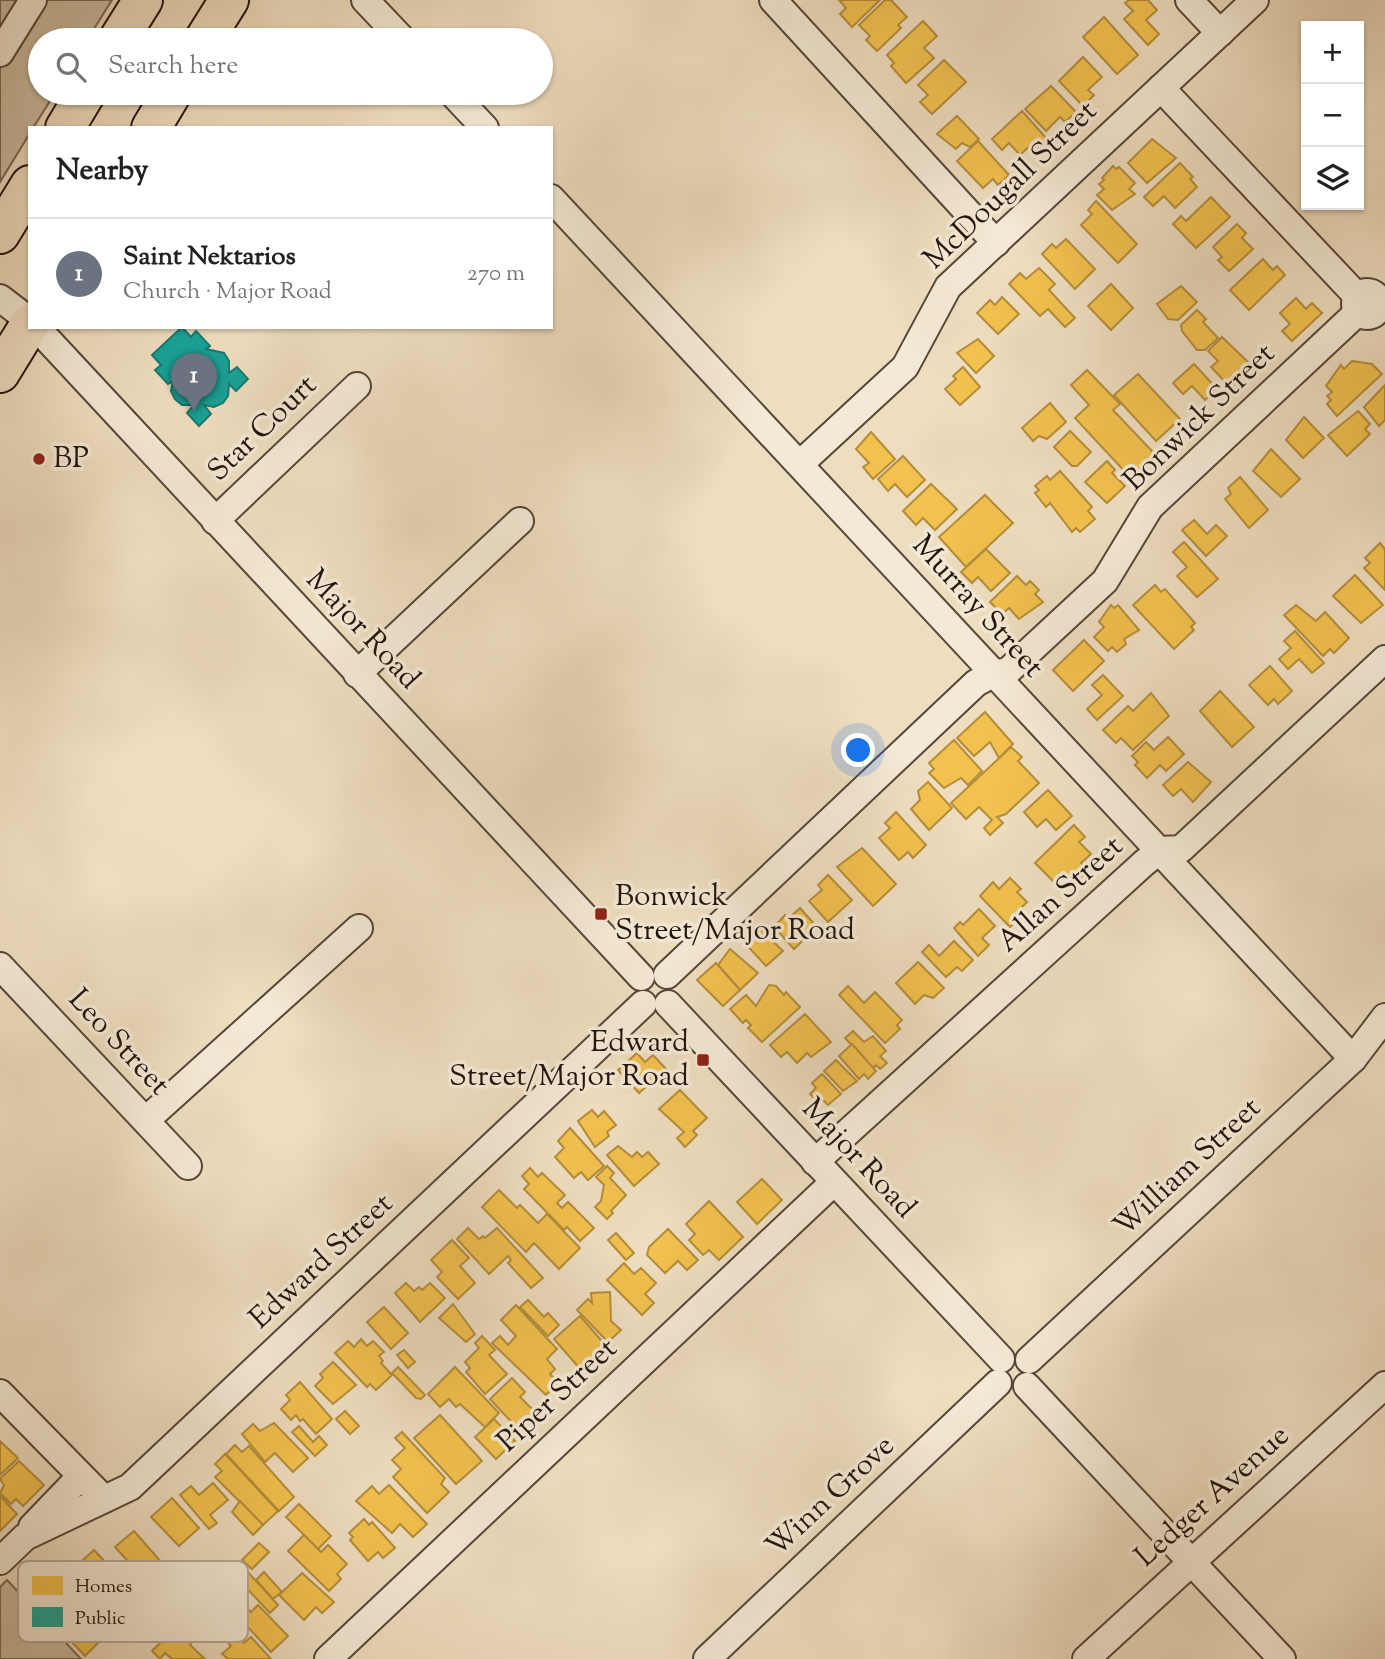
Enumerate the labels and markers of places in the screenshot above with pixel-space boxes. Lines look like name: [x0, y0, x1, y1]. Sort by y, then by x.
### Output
pin: 1: [171, 353, 217, 411]
place label: BP: [53, 438, 89, 481]
marker: BP: [31, 451, 47, 467]
place label: Bonwick Street/Major Road: [615, 876, 855, 953]
marker: Bonwick Street/Major Road: [593, 906, 609, 922]
place label: Edward Street/Major Road: [449, 1022, 689, 1099]
marker: Edward Street/Major Road: [695, 1052, 711, 1068]

